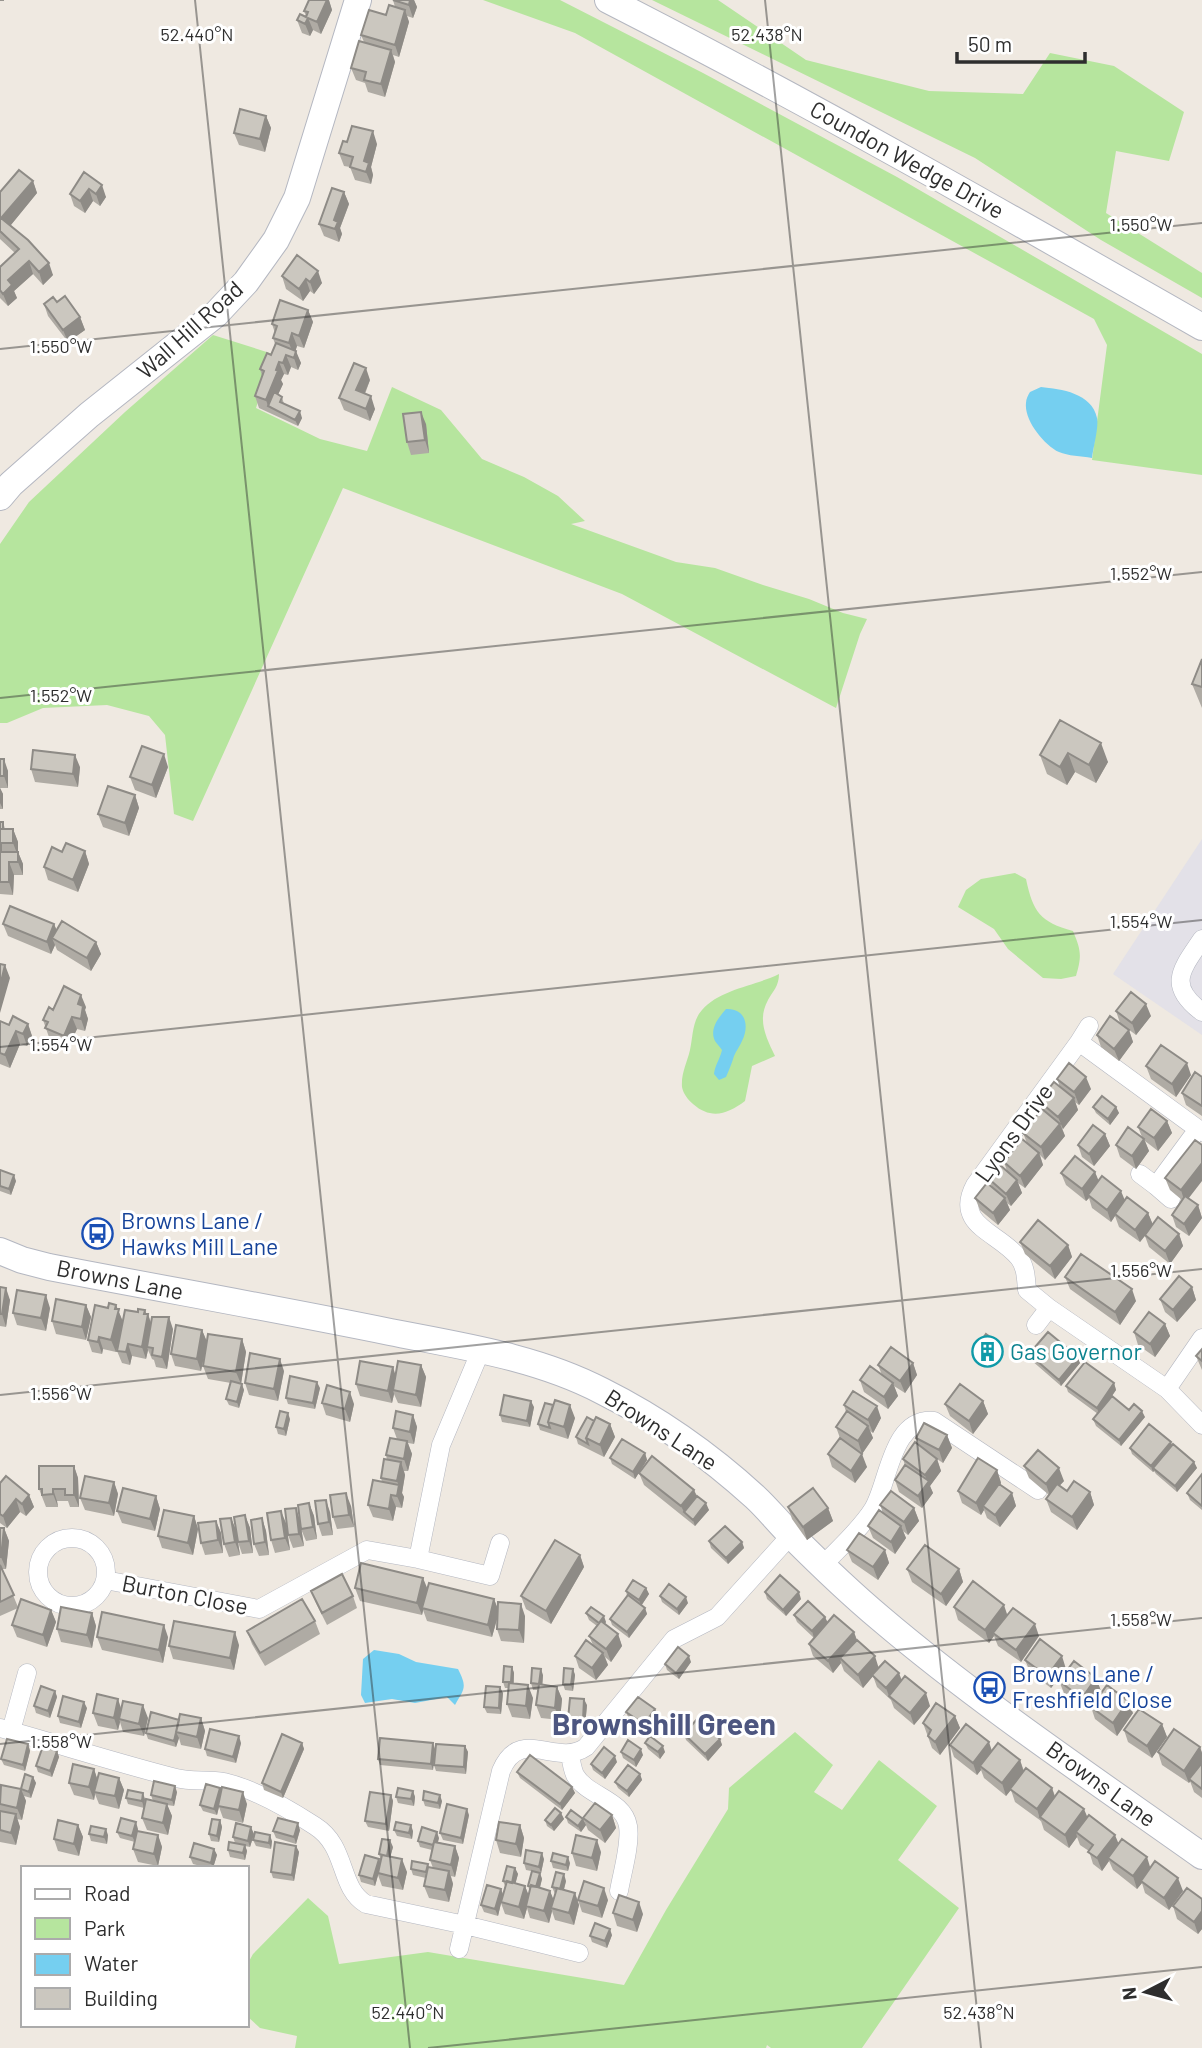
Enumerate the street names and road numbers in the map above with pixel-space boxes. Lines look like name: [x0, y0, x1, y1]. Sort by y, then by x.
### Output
street label: Coundon Wedge Drive: [806, 94, 1009, 224]
street label: Wall Hill Road: [131, 274, 248, 384]
street label: Lyons Drive: [968, 1078, 1058, 1187]
street label: Browns Lane: [54, 1253, 186, 1305]
street label: Browns Lane: [600, 1382, 723, 1476]
street label: Burton Close: [120, 1568, 251, 1620]
street label: Browns Lane: [1041, 1734, 1162, 1832]

